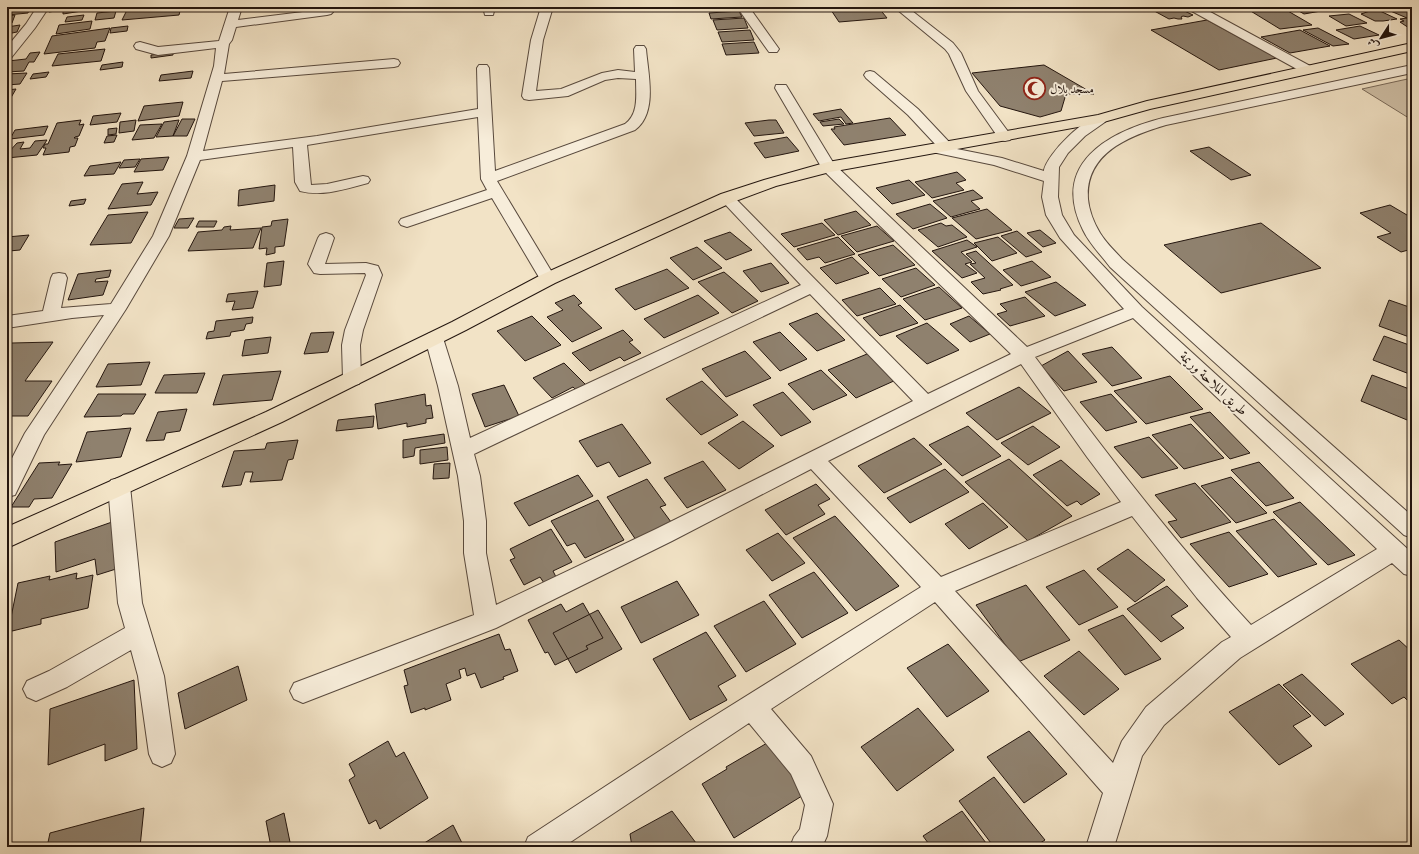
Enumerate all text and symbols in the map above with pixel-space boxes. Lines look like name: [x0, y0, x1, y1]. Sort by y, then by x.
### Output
north arrow: [1361, 18, 1401, 58]
text: ش: [1365, 35, 1383, 52]
mosque icon: مسجد بلال: [1022, 76, 1048, 102]
place label: مسجد بلال: [1050, 82, 1094, 97]
street label: طريق الملاحة وريمة: [1175, 348, 1251, 420]

